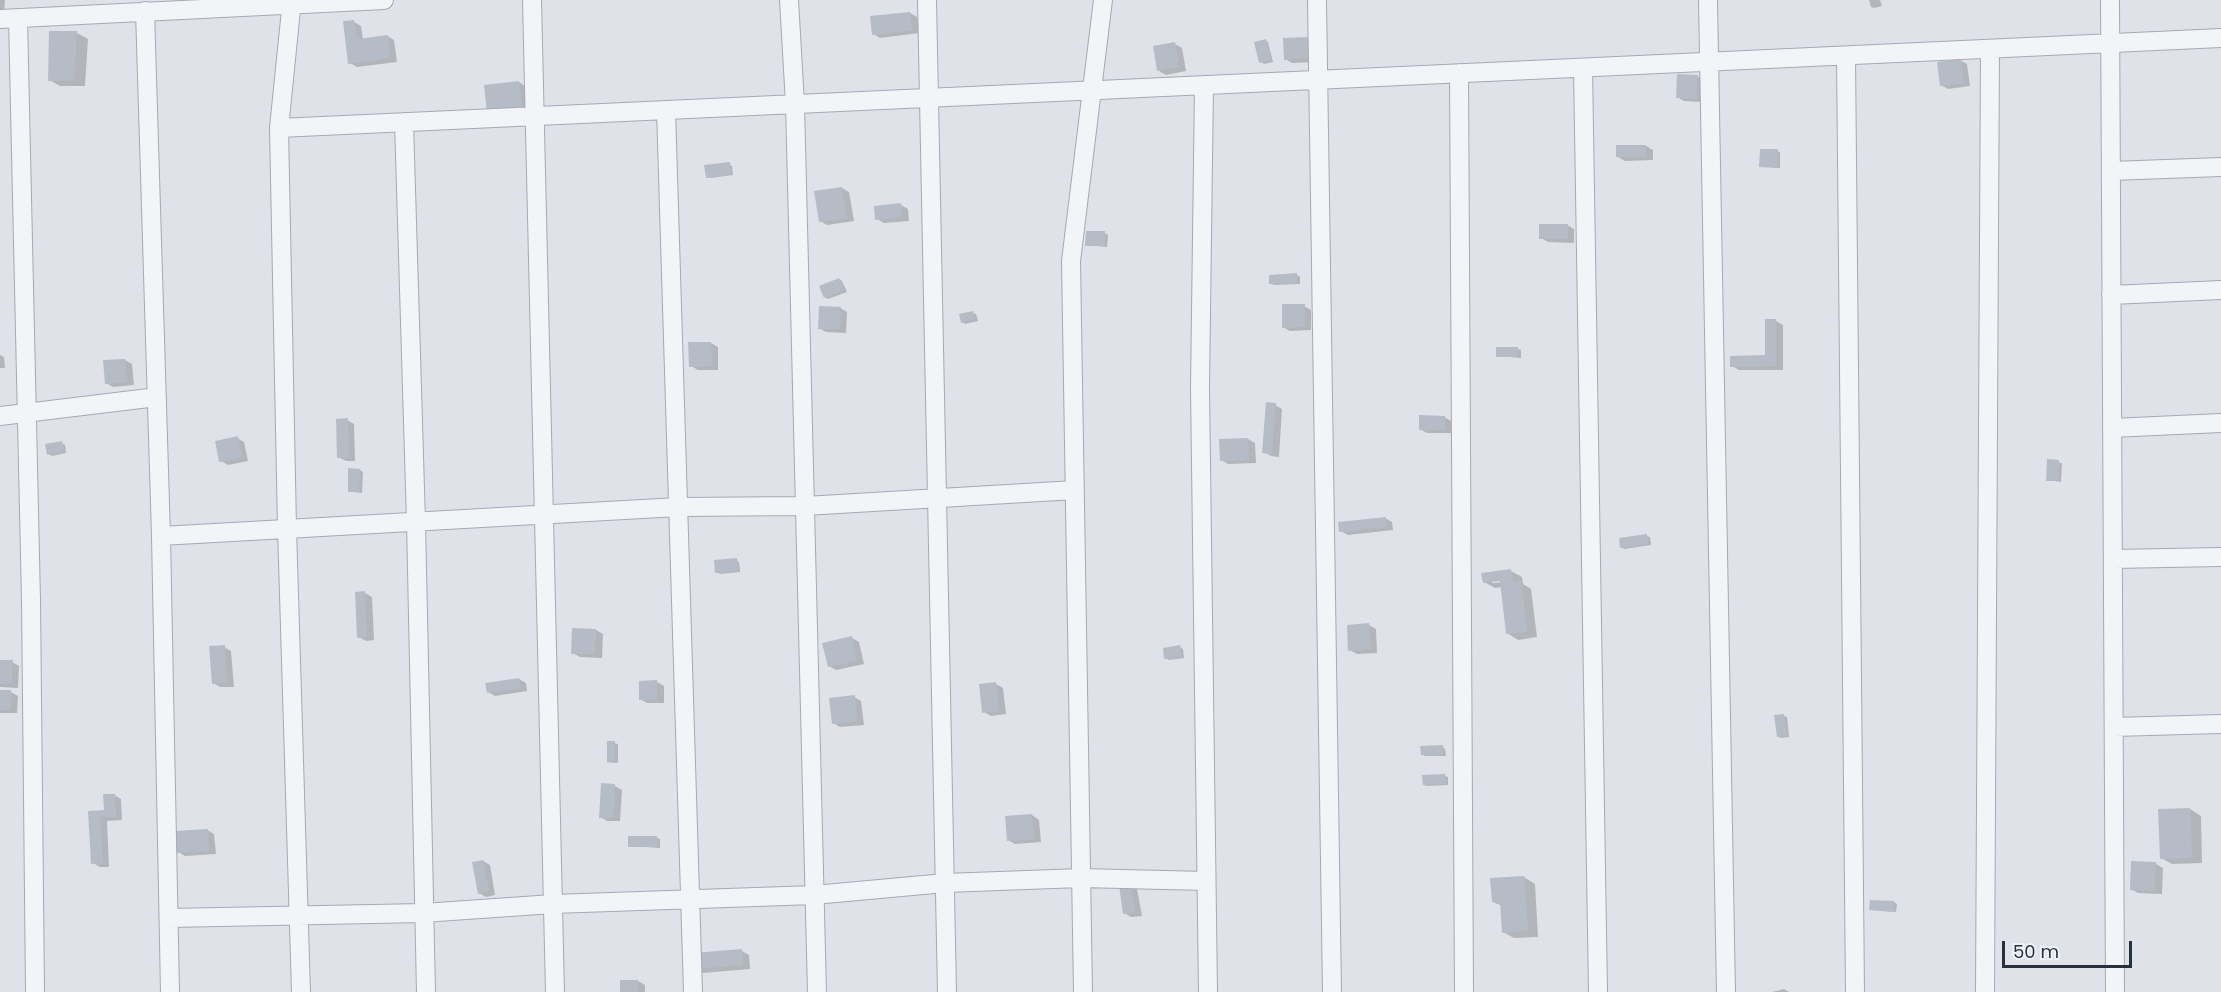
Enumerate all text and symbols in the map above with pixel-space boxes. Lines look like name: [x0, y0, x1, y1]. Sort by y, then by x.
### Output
scale bar: [2005, 929, 2136, 967]
text: 50 m: [2013, 939, 2059, 964]

